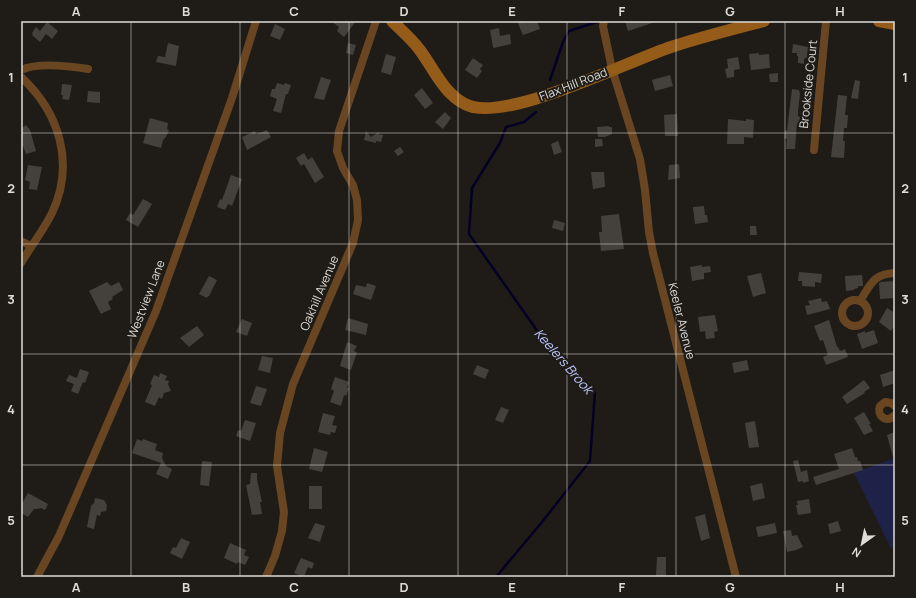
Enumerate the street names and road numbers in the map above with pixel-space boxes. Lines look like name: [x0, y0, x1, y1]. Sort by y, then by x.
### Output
street label: Brookside Court: [795, 39, 821, 129]
street label: Flax Hill Road: [536, 63, 610, 105]
street label: Oakhill Avenue: [295, 253, 343, 333]
street label: Westview Lane: [123, 257, 169, 341]
street label: Keeler Avenue: [664, 281, 700, 361]

